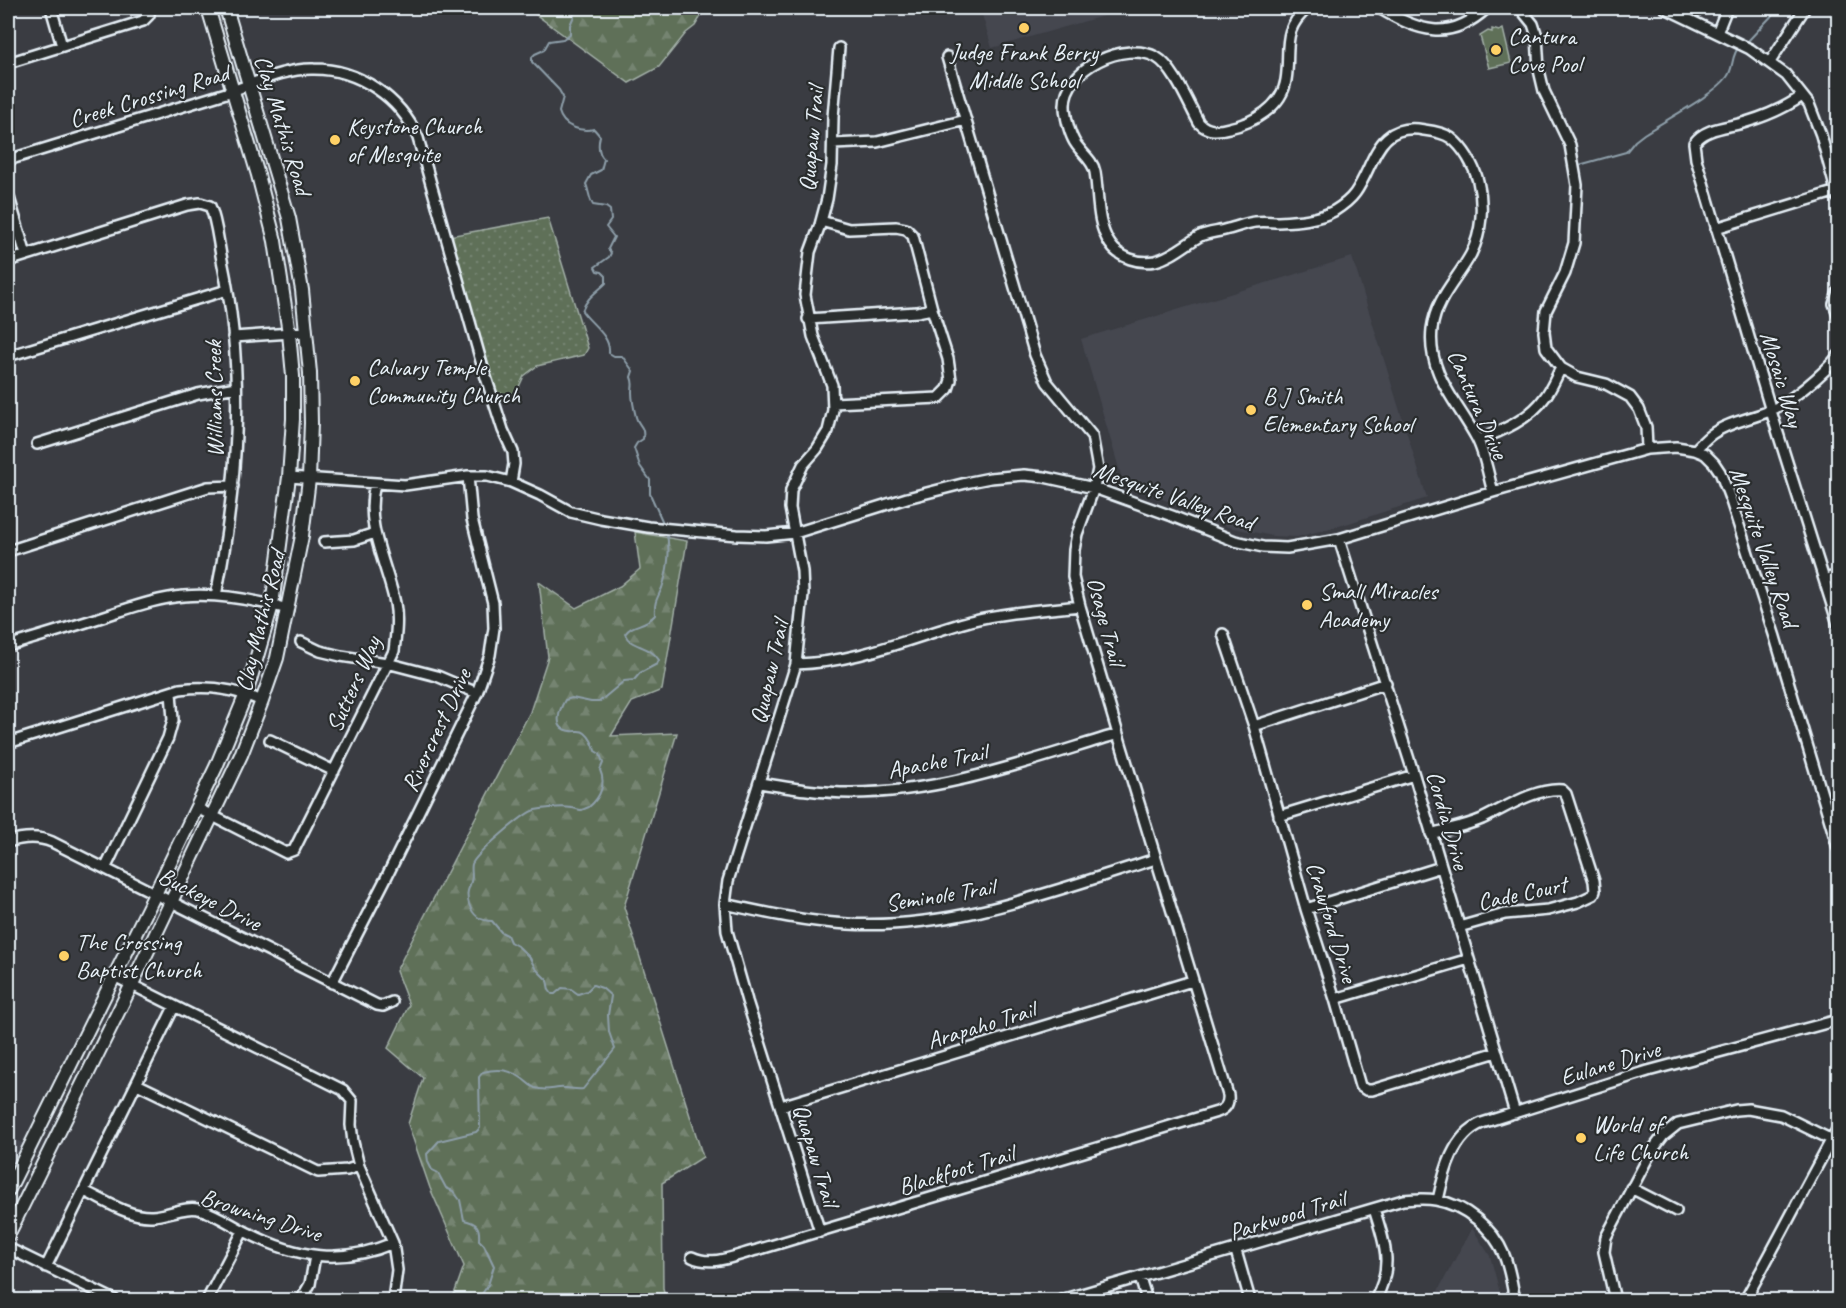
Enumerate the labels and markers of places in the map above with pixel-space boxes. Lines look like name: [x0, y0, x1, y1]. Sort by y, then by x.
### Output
marker: Judge Frank Berry Middle School: [1017, 21, 1031, 35]
place label: Cantura Cove Pool: [1508, 21, 1585, 79]
place label: Judge Frank Berry Middle School: [949, 37, 1100, 95]
marker: Cantura Cove Pool: [1489, 43, 1503, 57]
place label: Keystone Church of Mesquite: [347, 111, 483, 169]
marker: Keystone Church of Mesquite: [328, 133, 342, 147]
place label: Calvary Temple Community Church: [367, 352, 521, 410]
marker: Calvary Temple Community Church: [348, 374, 362, 388]
place label: B J Smith Elementary School: [1263, 381, 1417, 439]
marker: B J Smith Elementary School: [1244, 403, 1258, 417]
place label: Small Miracles Academy: [1319, 576, 1440, 634]
marker: Small Miracles Academy: [1300, 598, 1314, 612]
place label: The Crossing Baptist Church: [76, 927, 203, 985]
marker: The Crossing Baptist Church: [57, 949, 71, 963]
place label: World of Life Church: [1593, 1109, 1689, 1167]
marker: World of Life Church: [1574, 1131, 1588, 1145]

